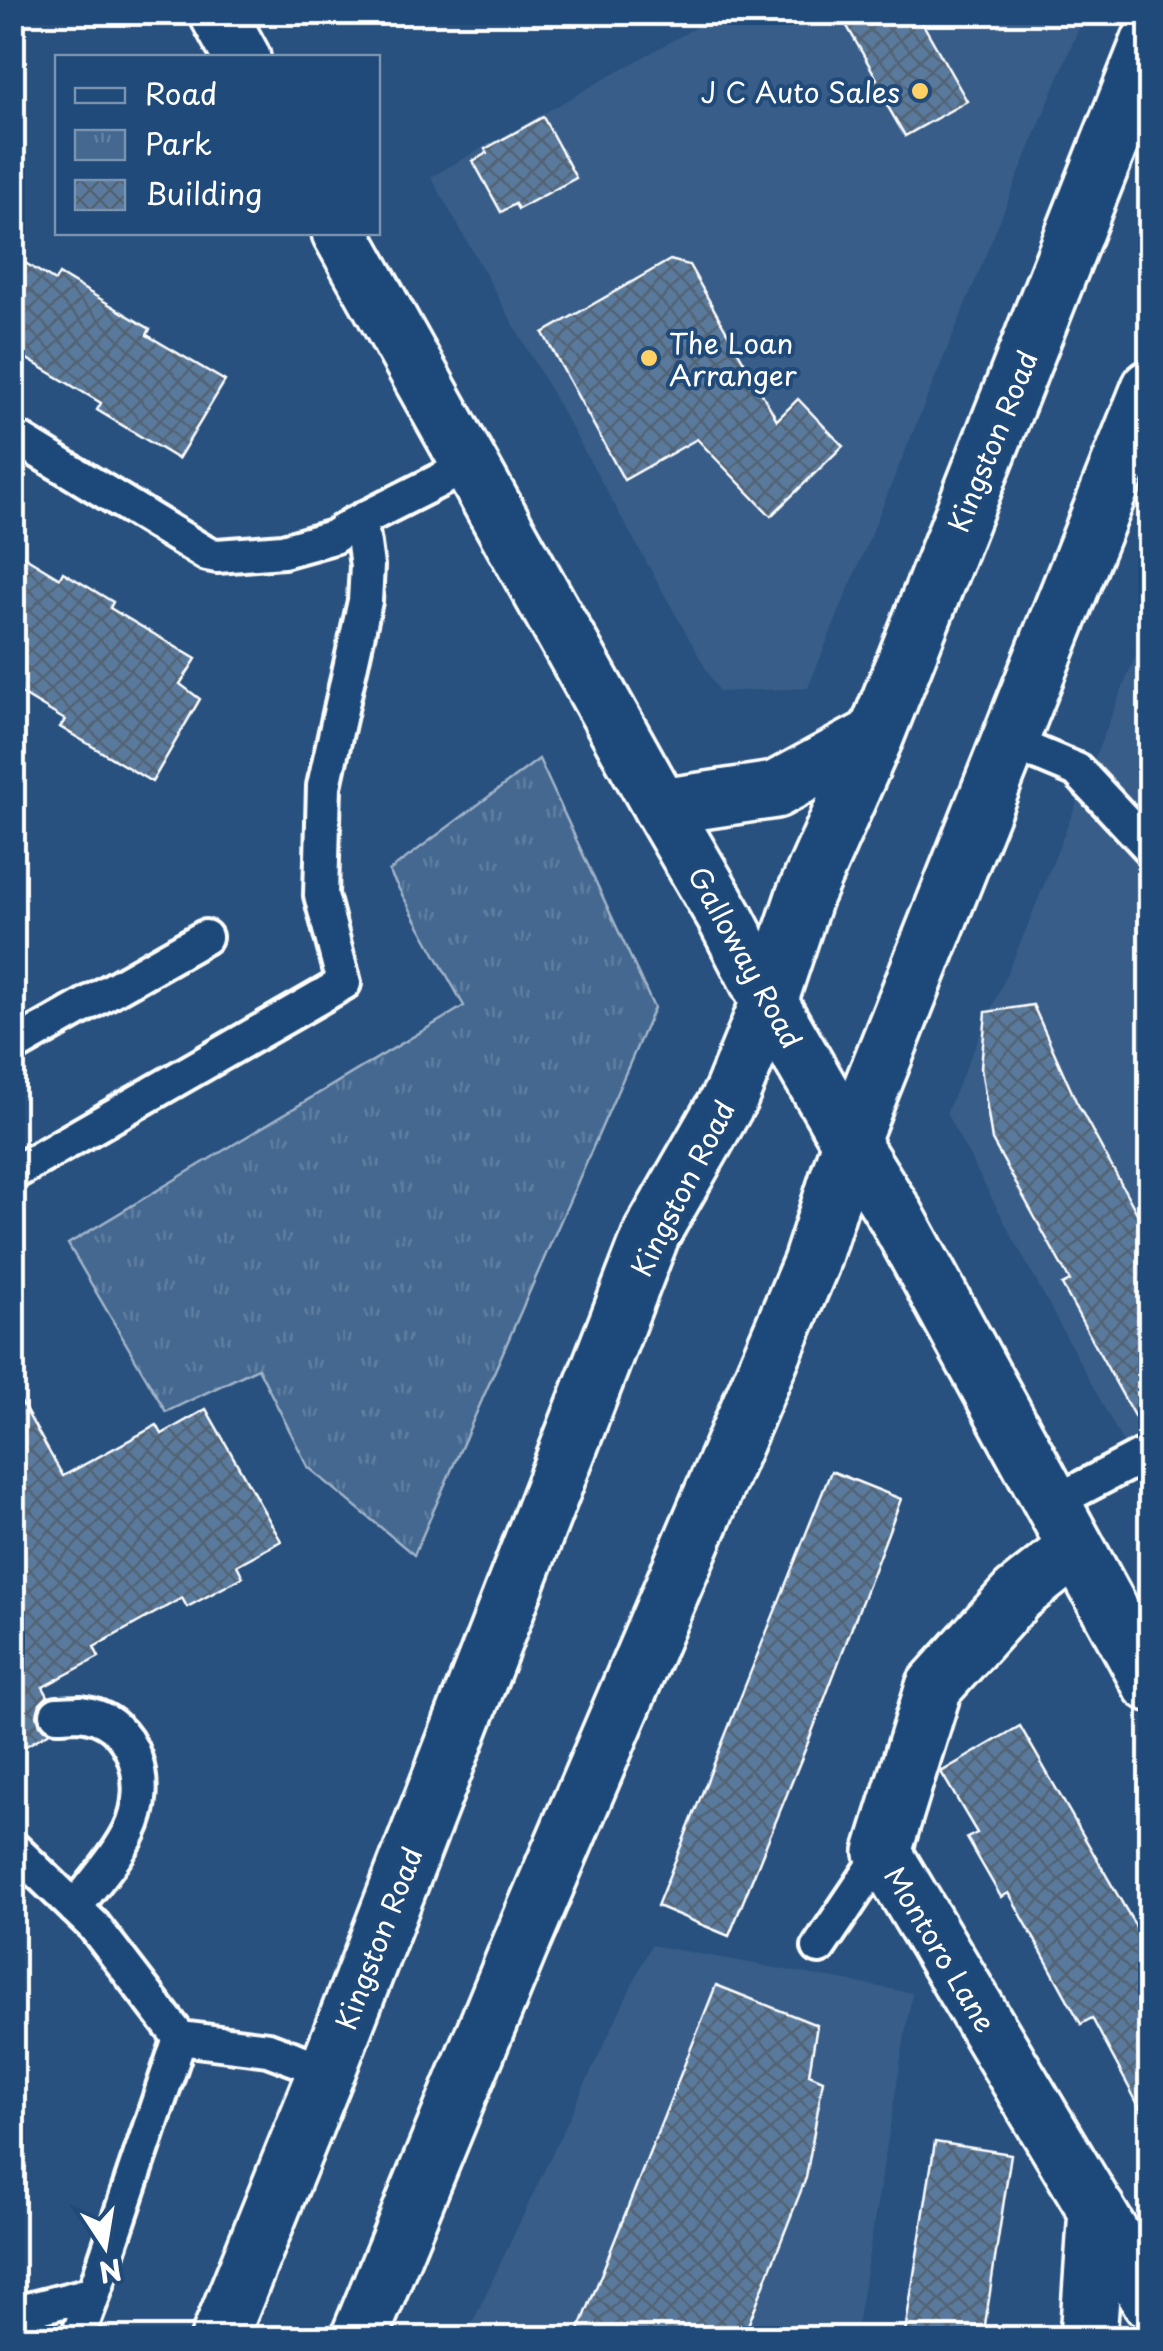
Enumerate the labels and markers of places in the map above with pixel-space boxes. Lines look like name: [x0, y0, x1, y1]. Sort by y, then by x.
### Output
place label: J C Auto Sales: [701, 70, 900, 113]
marker: J C Auto Sales: [909, 80, 931, 102]
place label: The Loan Arranger: [669, 321, 797, 396]
marker: The Loan Arranger: [638, 347, 660, 369]

